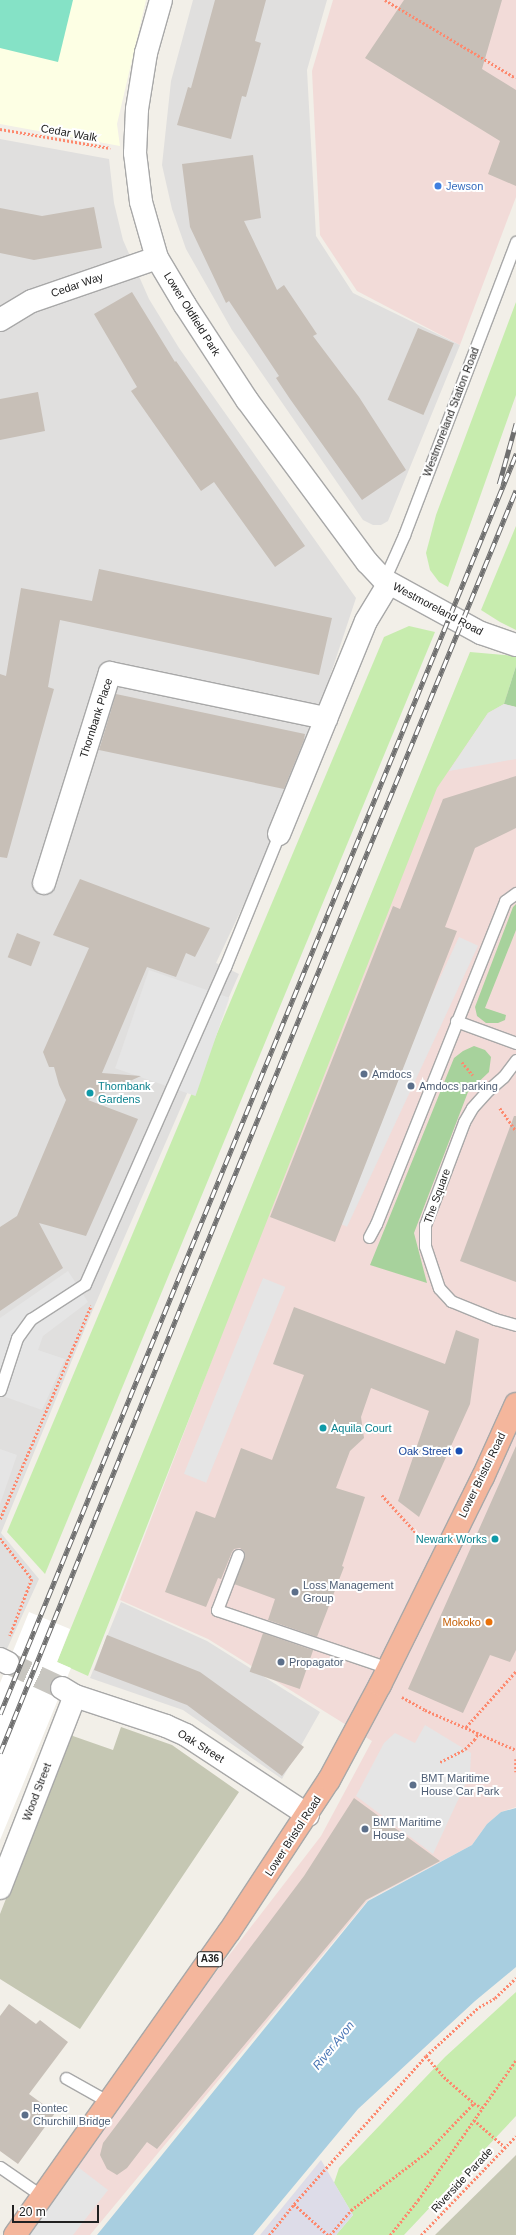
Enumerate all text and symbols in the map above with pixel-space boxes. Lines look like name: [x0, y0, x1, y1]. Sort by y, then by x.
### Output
street label: Cedar Walk: [40, 122, 98, 144]
place label: Jewson: [446, 179, 483, 193]
marker: Jewson: [433, 181, 443, 191]
street label: Cedar Way: [49, 270, 105, 300]
street label: Lower Oldfield Park: [161, 270, 223, 358]
street label: Westmoreland Station Road: [420, 346, 482, 478]
street label: Westmoreland Road: [391, 580, 485, 638]
street label: Thornbank Place: [77, 676, 115, 760]
place label: Amdocs: [372, 1067, 412, 1081]
marker: Amdocs: [359, 1069, 369, 1079]
place label: Amdocs parking: [419, 1079, 498, 1093]
place label: Thornbank Gardens: [98, 1080, 151, 1106]
marker: Amdocs parking: [406, 1081, 416, 1091]
marker: Thornbank Gardens: [85, 1088, 95, 1098]
street label: The Square: [421, 1167, 453, 1225]
place label: Aquila Court: [331, 1421, 392, 1435]
marker: Aquila Court: [318, 1423, 328, 1433]
street label: Lower Bristol Road: [456, 1430, 508, 1520]
place label: Oak Street: [398, 1444, 451, 1458]
marker: Oak Street: [454, 1446, 464, 1456]
place label: Newark Works: [416, 1532, 487, 1546]
marker: Newark Works: [490, 1534, 500, 1544]
place label: Loss Management Group: [303, 1579, 393, 1605]
marker: Loss Management Group: [290, 1587, 300, 1597]
place label: Mokoko: [442, 1615, 481, 1629]
marker: Mokoko: [484, 1617, 494, 1627]
place label: Propagator: [289, 1655, 343, 1669]
marker: Propagator: [276, 1657, 286, 1667]
street label: Oak Street: [175, 1726, 227, 1766]
street label: Wood Street: [20, 1761, 54, 1823]
place label: BMT Maritime House Car Park: [421, 1772, 499, 1798]
marker: BMT Maritime House Car Park: [408, 1780, 418, 1790]
street label: Lower Bristol Road: [262, 1793, 324, 1879]
place label: BMT Maritime House: [373, 1816, 441, 1842]
marker: BMT Maritime House: [360, 1824, 370, 1834]
road number: A36: [196, 1951, 224, 1967]
water label: River Avon: [310, 2019, 358, 2073]
place label: Rontec Churchill Bridge: [33, 2102, 111, 2128]
marker: Rontec Churchill Bridge: [20, 2110, 30, 2120]
street label: Riverside Parade: [428, 2145, 496, 2215]
scale bar: [14, 2197, 101, 2223]
text: 20 m: [19, 2205, 46, 2219]

